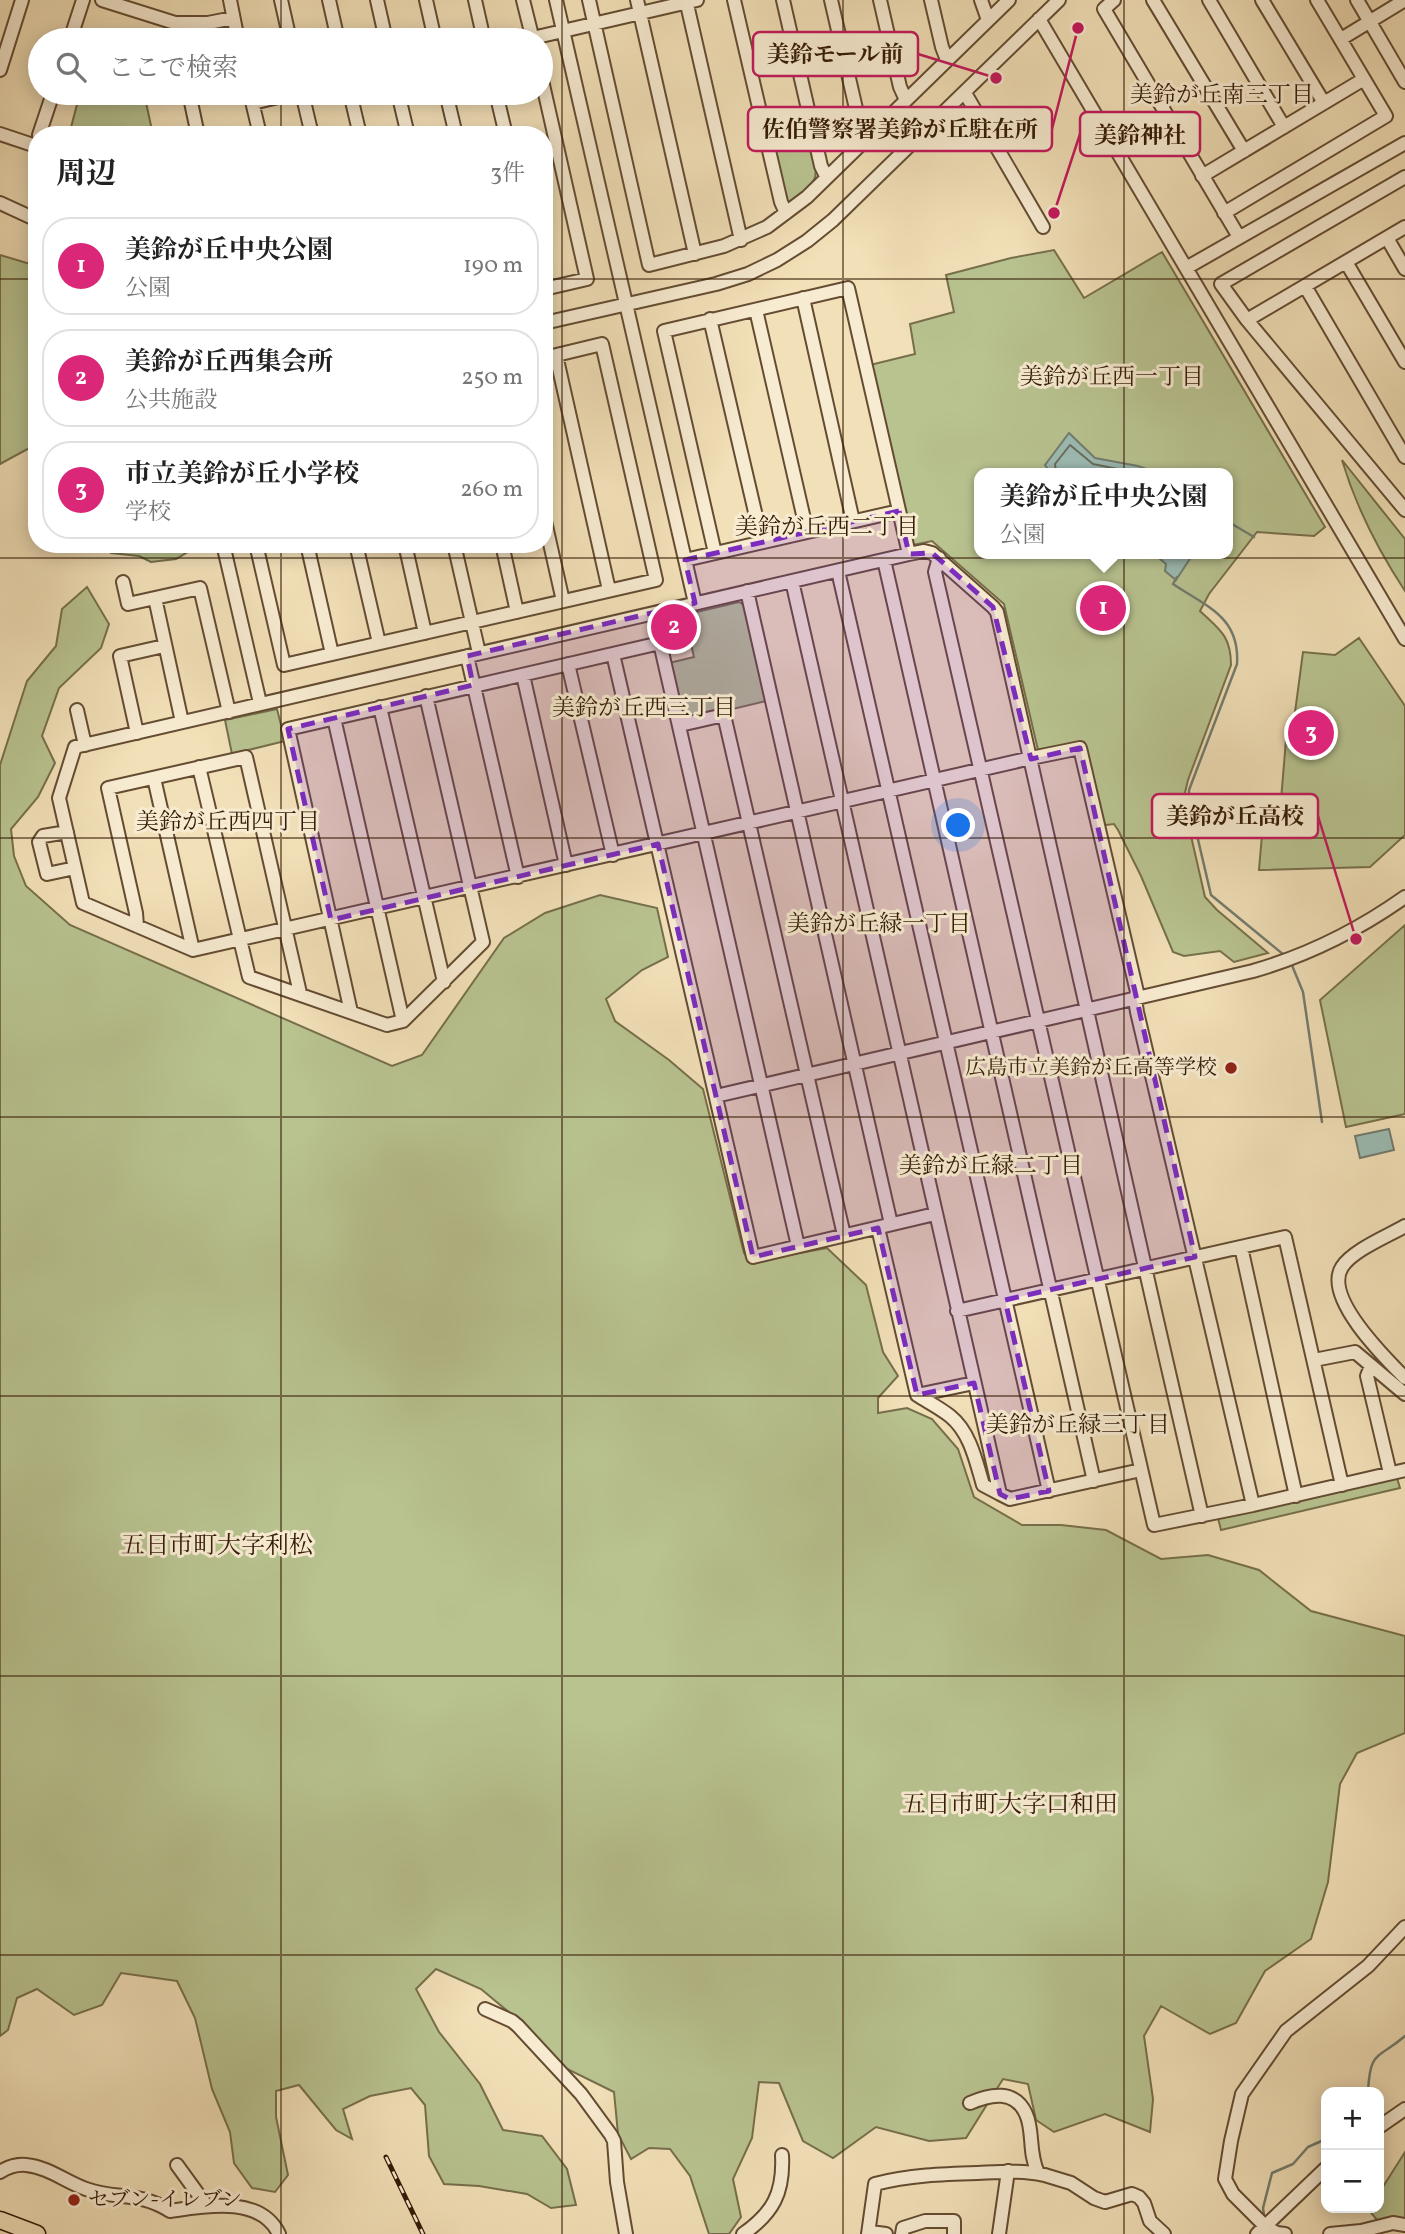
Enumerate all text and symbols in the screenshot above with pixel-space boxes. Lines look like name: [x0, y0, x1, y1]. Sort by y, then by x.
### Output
search box: [28, 28, 553, 105]
callout: 美鈴モール前: [753, 32, 918, 76]
text: 美鈴モール前: [767, 40, 903, 72]
icon: search: [52, 48, 90, 86]
text: ここで検索: [108, 51, 238, 87]
district label: 美鈴が丘南三丁目: [1130, 80, 1314, 112]
callout: 佐伯警察署美鈴が丘駐在所: [748, 107, 1052, 151]
callout: 美鈴神社: [1080, 112, 1200, 156]
text: 佐伯警察署美鈴が丘駐在所: [762, 115, 1038, 147]
text: 美鈴神社: [1094, 121, 1186, 153]
text: 周辺: [56, 154, 116, 196]
text: 3件: [490, 158, 525, 190]
text: 美鈴が丘中央公園: [125, 233, 333, 269]
text: 1: [76, 250, 86, 282]
text: 190 m: [463, 250, 523, 282]
text: 公園: [125, 273, 171, 305]
text: 美鈴が丘西集会所: [125, 345, 333, 381]
text: 2: [75, 362, 87, 394]
text: 250 m: [461, 362, 523, 394]
district label: 美鈴が丘西一丁目: [1020, 362, 1204, 394]
text: 公共施設: [125, 385, 217, 417]
text: 市立美鈴が丘小学校: [125, 457, 359, 493]
popup: [974, 468, 1233, 559]
text: 3: [75, 474, 87, 506]
text: 260 m: [460, 474, 523, 506]
text: 美鈴が丘中央公園: [999, 480, 1208, 516]
text: 学校: [125, 497, 171, 529]
district label: 美鈴が丘西二丁目: [735, 512, 919, 544]
text: 公園: [999, 520, 1045, 552]
pin: 1: [1080, 582, 1126, 634]
pin: 2: [651, 601, 697, 653]
district label: 美鈴が丘西三丁目: [552, 693, 736, 725]
pin: 3: [1288, 707, 1334, 759]
callout: 美鈴が丘高校: [1152, 794, 1318, 838]
text: 美鈴が丘高校: [1166, 802, 1304, 834]
district label: 美鈴が丘西四丁目: [136, 807, 320, 839]
your location: [941, 808, 975, 842]
district label: 美鈴が丘緑一丁目: [787, 909, 971, 941]
place label: 広島市立美鈴が丘高等学校: [965, 1054, 1217, 1083]
marker: 広島市立美鈴が丘高等学校: [1223, 1060, 1239, 1076]
district label: 美鈴が丘緑二丁目: [899, 1151, 1083, 1183]
district label: 美鈴が丘緑三丁目: [986, 1410, 1170, 1442]
district label: 五日市町大字利松: [121, 1530, 313, 1564]
district label: 五日市町大字口和田: [902, 1789, 1118, 1823]
map controls: [1321, 2087, 1384, 2213]
button: +: [1321, 2087, 1384, 2150]
button: −: [1321, 2150, 1384, 2213]
place label: セブン-イレブン: [88, 2186, 242, 2215]
marker: セブン-イレブン: [66, 2192, 82, 2208]

